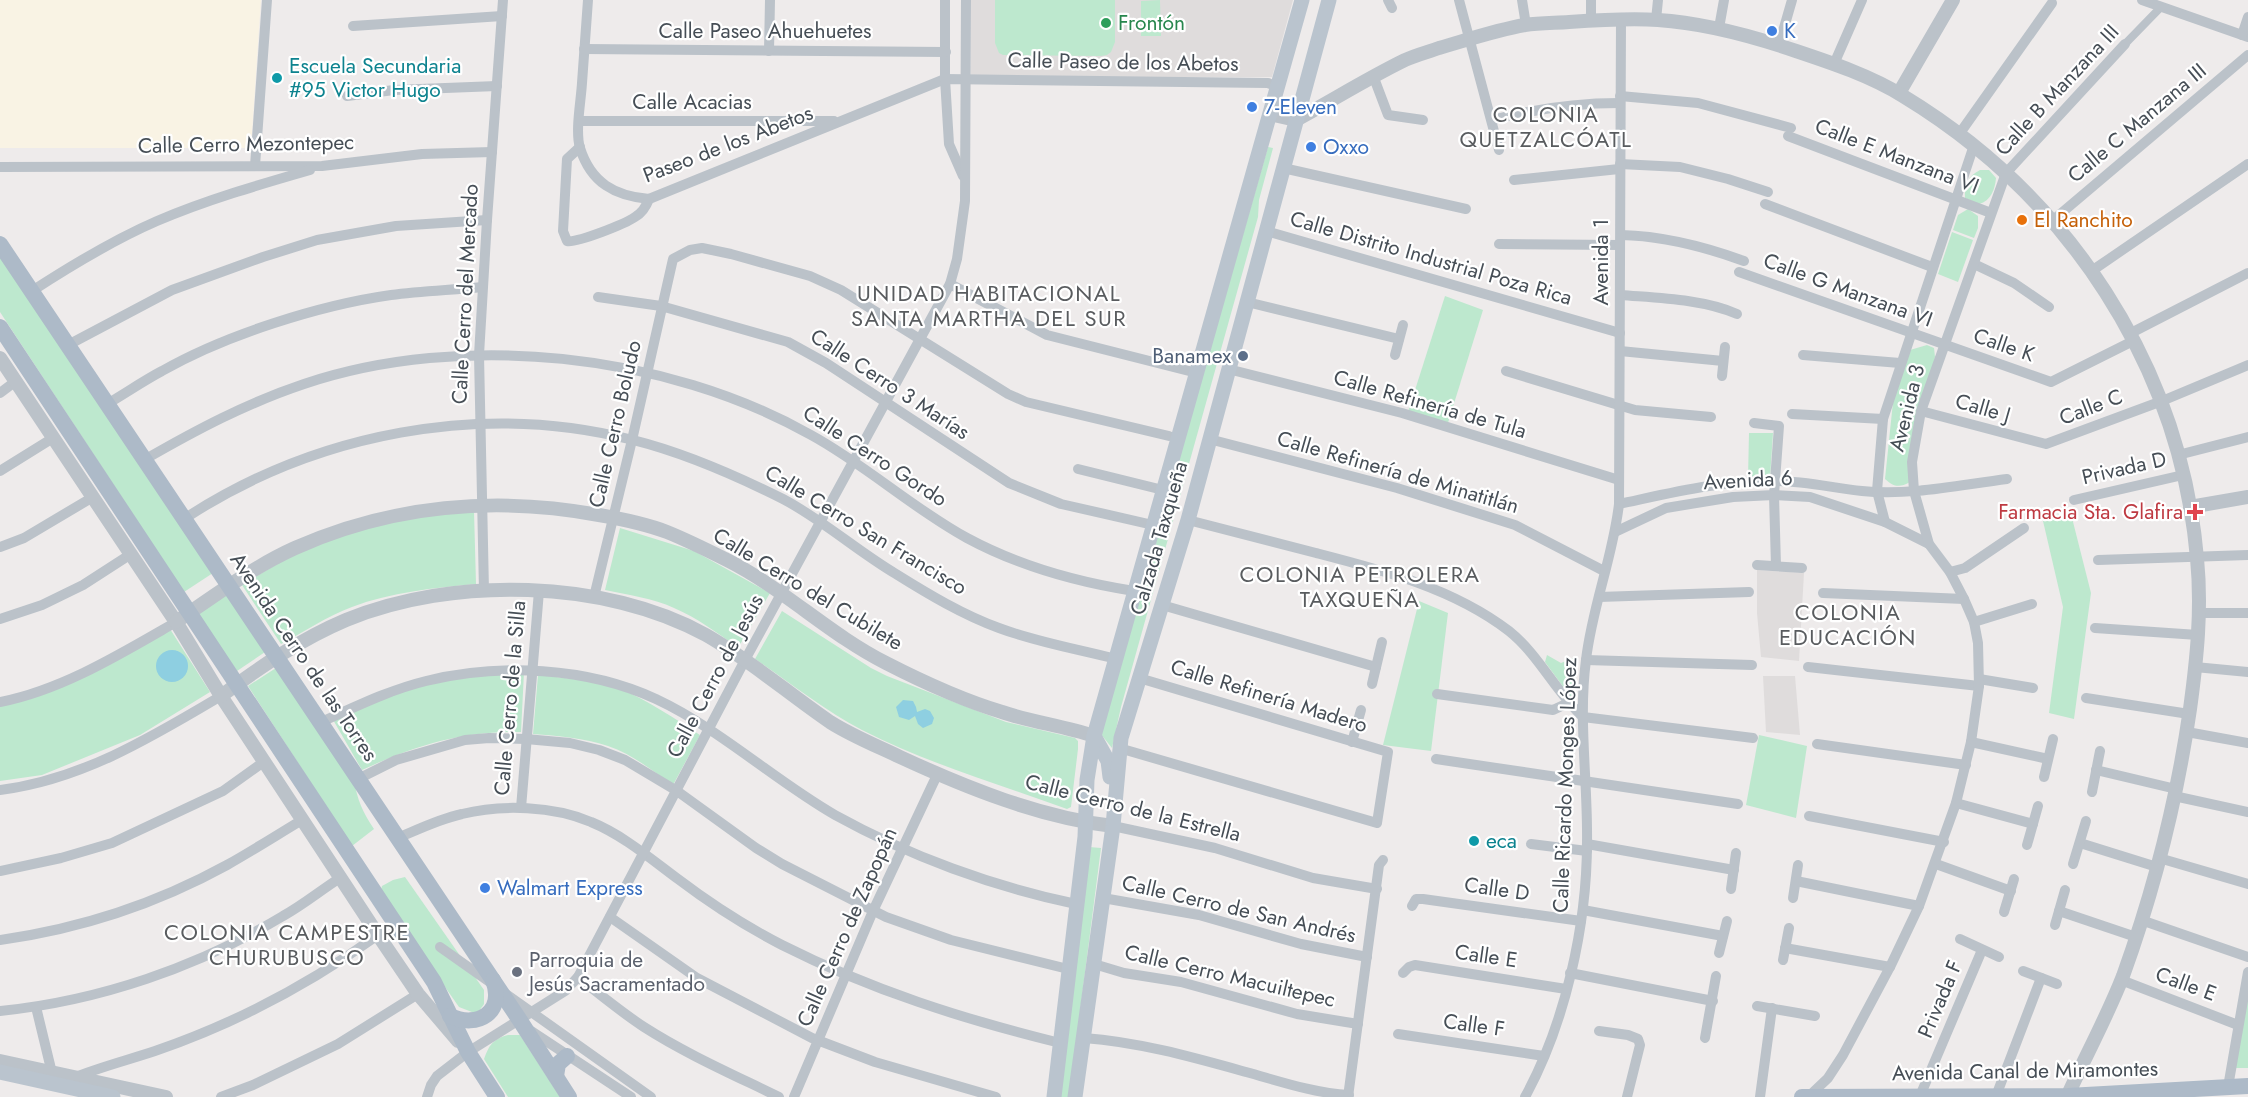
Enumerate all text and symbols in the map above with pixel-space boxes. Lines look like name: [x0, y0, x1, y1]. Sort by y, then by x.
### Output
place label: Frontón: [1118, 8, 1185, 38]
street label: Calle Paseo Ahuehuetes: [658, 16, 872, 46]
marker: Frontón: [1099, 16, 1113, 30]
place label: K: [1784, 16, 1796, 46]
street label: Calle B Manzana III: [1988, 18, 2126, 162]
marker: K: [1765, 24, 1779, 38]
street label: Calle Paseo de los Abetos: [1007, 45, 1239, 79]
place label: Escuela Secundaria #95 Victor Hugo: [289, 51, 461, 105]
street label: Calle C Manzana III: [2061, 56, 2213, 190]
marker: Escuela Secundaria #95 Victor Hugo: [270, 71, 284, 85]
street label: Calle Acacias: [632, 87, 752, 117]
place label: 7-Eleven: [1264, 92, 1337, 122]
street label: Paseo de los Abetos: [639, 98, 817, 190]
district label: COLONIA QUETZALCÓATL: [1460, 98, 1632, 155]
marker: 7-Eleven: [1245, 100, 1259, 114]
street label: Calle E Manzana VI: [1811, 111, 1983, 201]
street label: Calle Cerro Mezontepec: [138, 127, 354, 161]
place label: Oxxo: [1323, 132, 1369, 162]
marker: Oxxo: [1304, 140, 1318, 154]
street label: Calle Cerro del Mercado: [444, 183, 486, 405]
street label: Calle Distrito Industrial Poza Rica: [1287, 203, 1575, 313]
place label: El Ranchito: [2034, 205, 2133, 235]
marker: El Ranchito: [2015, 213, 2029, 227]
street label: Avenida 1: [1586, 219, 1616, 305]
street label: Calle G Manzana VI: [1759, 245, 1937, 335]
district label: UNIDAD HABITACIONAL SANTA MARTHA DEL SUR: [851, 277, 1127, 334]
street label: Calle Cerro 3 Marías: [804, 321, 976, 447]
street label: Calle K: [1969, 321, 2039, 370]
street label: Calle Cerro Boludo: [581, 337, 649, 511]
place label: Banamex: [1152, 341, 1231, 371]
marker: Banamex: [1236, 349, 1250, 363]
street label: Avenida 3: [1882, 361, 1932, 455]
street label: Calle Refinería de Tula: [1330, 362, 1530, 446]
street label: Calle C: [2055, 381, 2127, 433]
street label: Calle J: [1952, 386, 2014, 430]
street label: Calle Cerro Gordo: [797, 398, 953, 514]
street label: Calle Refinería de Minatitlán: [1273, 423, 1523, 521]
street label: Privada D: [2079, 444, 2169, 492]
street label: Calle Cerro San Francisco: [759, 458, 973, 602]
street label: Calzada Taxqueña: [1123, 458, 1195, 618]
street label: Avenida 6: [1703, 463, 1793, 497]
place label: Farmacia Sta. Glafira: [1998, 497, 2183, 527]
marker: Farmacia Sta. Glafira: [2188, 505, 2202, 519]
street label: Calle Cerro del Cubilete: [707, 520, 909, 658]
street label: Avenida Cerro de las Torres: [223, 547, 385, 767]
district label: COLONIA PETROLERA TAXQUEÑA: [1239, 558, 1481, 615]
street label: Calle Cerro de Jesús: [659, 589, 771, 763]
district label: COLONIA EDUCACIÓN: [1779, 596, 1917, 653]
street label: Calle Cerro de la Silla: [487, 599, 533, 797]
street label: Calle Refinería Madero: [1167, 652, 1371, 740]
street label: Calle Ricardo Monges López: [1546, 656, 1584, 913]
street label: Calle Cerro de la Estrella: [1022, 767, 1244, 849]
street label: Calle Cerro de Zapopán: [789, 822, 905, 1032]
place label: eca: [1486, 826, 1517, 856]
marker: eca: [1467, 834, 1481, 848]
street label: Calle Cerro de San Andrés: [1119, 867, 1359, 951]
street label: Calle D: [1462, 870, 1532, 908]
place label: Walmart Express: [497, 873, 643, 903]
marker: Walmart Express: [478, 881, 492, 895]
district label: COLONIA CAMPESTRE CHURUBUSCO: [164, 916, 410, 973]
street label: Calle Cerro Macuiltepec: [1122, 937, 1338, 1015]
street label: Calle E: [1453, 937, 1519, 975]
place label: Parroquia de Jesús Sacramentado: [526, 945, 705, 999]
street label: Privada F: [1910, 955, 1970, 1043]
street label: Calle E: [2151, 959, 2221, 1009]
marker: Parroquia de Jesús Sacramentado: [510, 965, 524, 979]
street label: Calle F: [1441, 1006, 1507, 1044]
street label: Avenida Canal de Miramontes: [1892, 1054, 2158, 1088]

